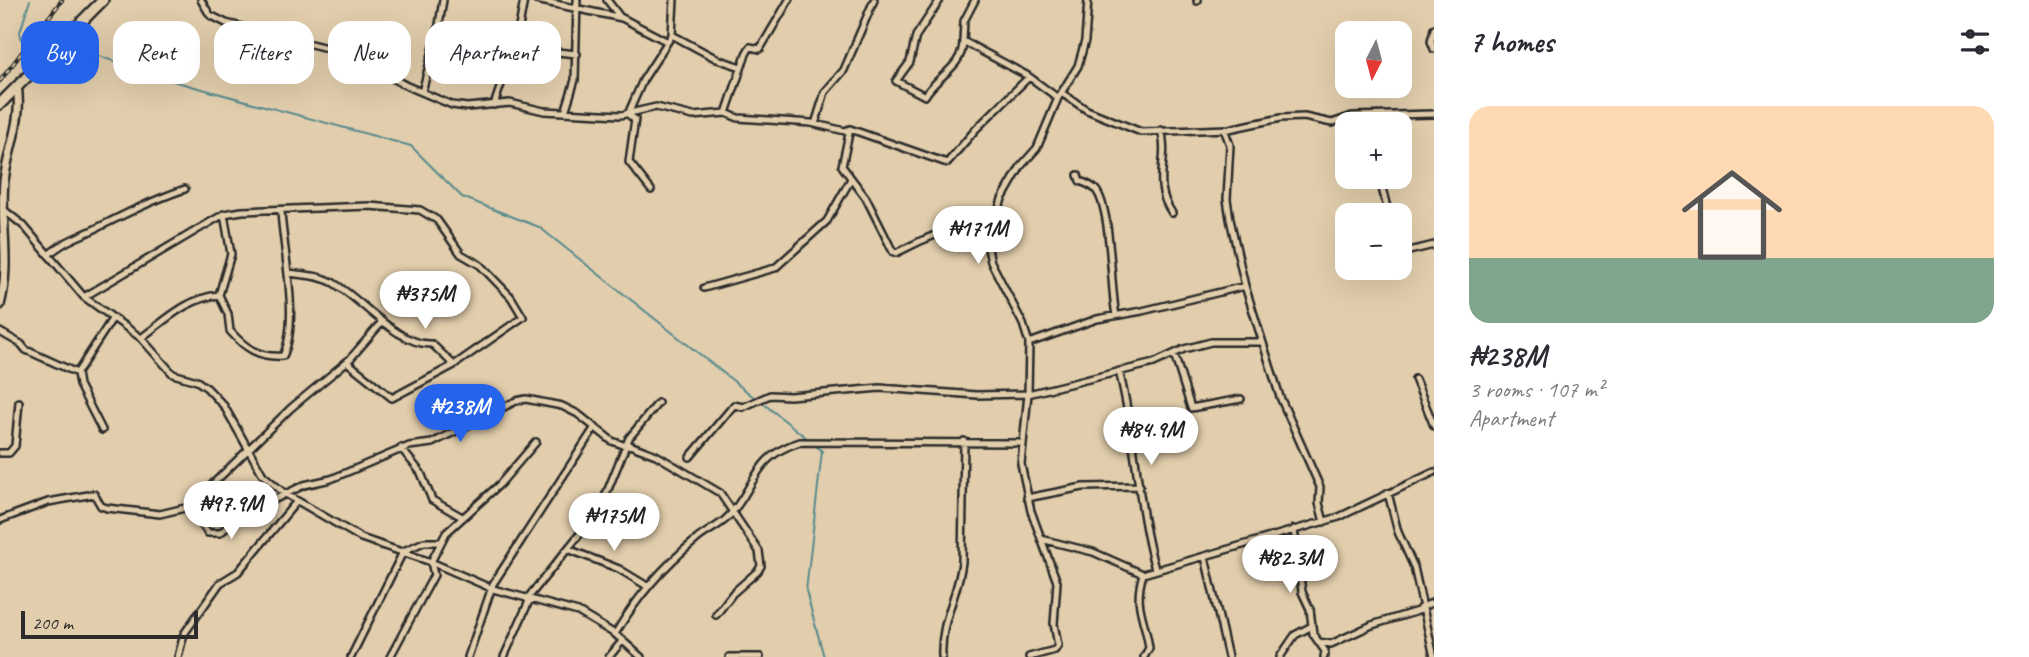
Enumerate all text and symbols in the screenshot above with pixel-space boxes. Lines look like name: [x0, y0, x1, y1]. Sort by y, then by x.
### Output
chip: Buy: [21, 21, 99, 84]
chip: Rent: [113, 21, 200, 84]
chip: Filters: [214, 21, 314, 84]
chip: New: [328, 21, 411, 84]
chip: Apartment: [425, 21, 561, 84]
north arrow: [1335, 21, 1412, 98]
map controls: [1335, 21, 1412, 280]
text: 7 homes: [1469, 23, 1554, 61]
icon: filters: [1956, 23, 1994, 61]
button: +: [1335, 112, 1412, 189]
icon: home: [1669, 152, 1795, 278]
button: −: [1335, 203, 1412, 280]
pin: ₦171M: [929, 206, 1027, 266]
text: ₦171M: [948, 214, 1008, 243]
pin: ₦375M: [376, 272, 474, 331]
text: ₦375M: [396, 279, 454, 308]
text: ₦238M: [1469, 337, 1546, 375]
text: 3 rooms · 107 m²: [1469, 375, 1604, 404]
pin: ₦238M: [411, 384, 509, 444]
text: ₦238M: [430, 392, 490, 421]
text: Apartment: [1469, 404, 1554, 433]
pin: ₦84.9M: [1094, 407, 1208, 467]
text: ₦84.9M: [1119, 415, 1183, 444]
pin: ₦97.9M: [174, 482, 288, 541]
text: ₦97.9M: [199, 489, 263, 518]
pin: ₦175M: [565, 494, 663, 553]
text: ₦175M: [585, 501, 643, 530]
pin: ₦82.3M: [1233, 536, 1347, 595]
text: ₦82.3M: [1258, 543, 1322, 572]
scale bar: [21, 608, 198, 640]
text: 200 m: [32, 611, 73, 635]

